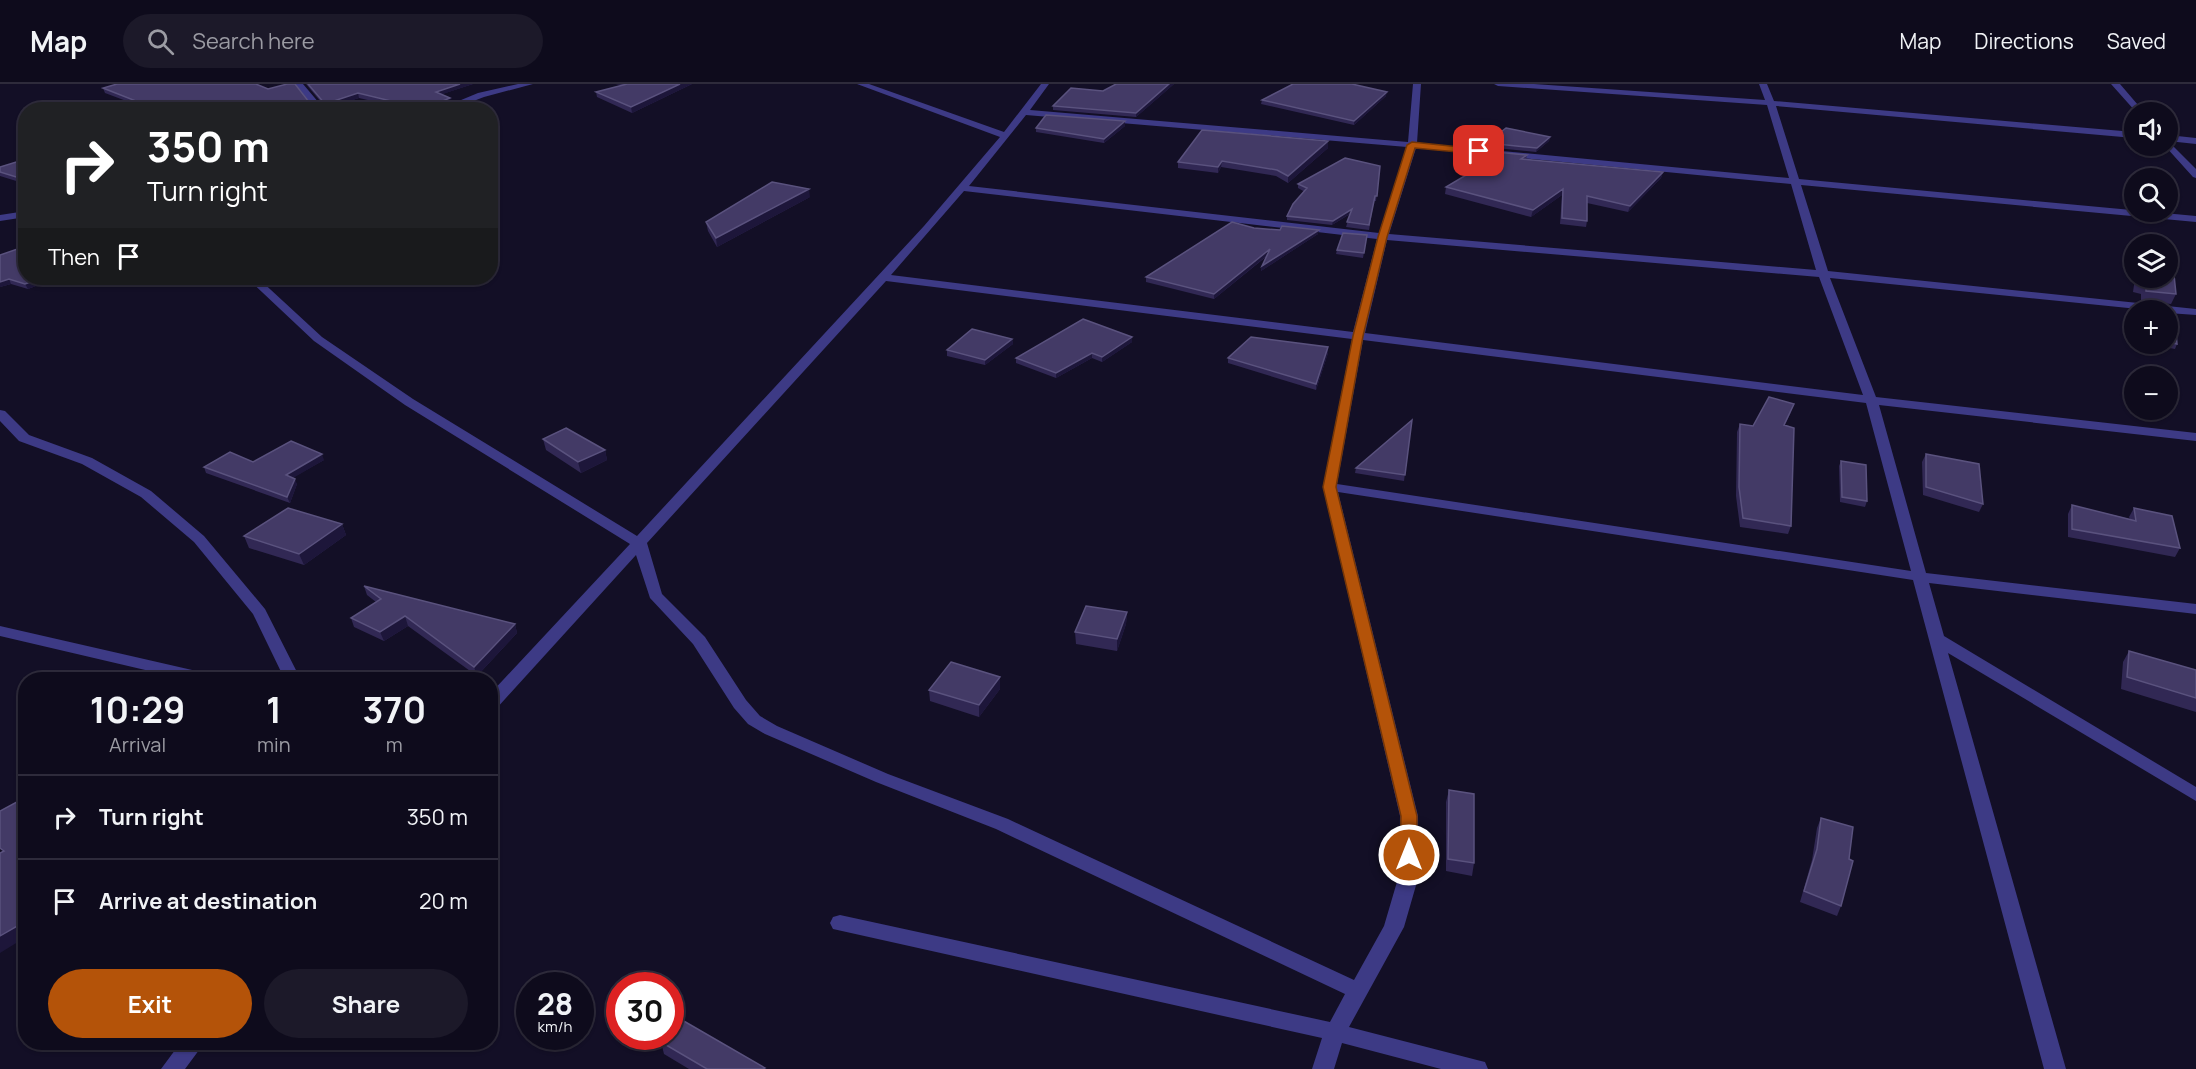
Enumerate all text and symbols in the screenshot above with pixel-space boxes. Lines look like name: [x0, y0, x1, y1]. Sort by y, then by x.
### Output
search box: [123, 14, 543, 68]
text: Map: [30, 22, 87, 60]
icon: search: [144, 25, 177, 58]
text: Search here: [192, 26, 315, 56]
text: Map: [1900, 27, 1941, 55]
text: Directions: [1974, 27, 2074, 55]
text: Saved: [2107, 27, 2166, 55]
map controls: [2124, 102, 2178, 420]
button: sound: [2124, 102, 2178, 156]
text: 350 m: [147, 117, 270, 175]
pin: [1453, 125, 1504, 176]
icon: right: [48, 126, 126, 204]
icon: arrive: [1462, 134, 1495, 167]
button: search: [2124, 168, 2178, 222]
text: Turn right: [147, 172, 268, 209]
button: layers: [2124, 234, 2178, 288]
icon: arrive: [112, 240, 145, 273]
text: Then: [48, 242, 100, 272]
button: +: [2124, 300, 2178, 354]
button: −: [2124, 366, 2178, 420]
text: 10:29: [90, 685, 185, 734]
text: 1: [266, 685, 282, 734]
text: 370: [362, 685, 426, 734]
text: Arrival: [109, 731, 166, 758]
text: min: [257, 731, 291, 758]
text: m: [386, 731, 403, 758]
icon: right: [48, 801, 81, 834]
text: Turn right: [99, 802, 204, 832]
text: 350 m: [407, 802, 468, 832]
position arrow: [1377, 823, 1441, 887]
icon: arrive: [48, 885, 81, 918]
text: Arrive at destination: [99, 886, 317, 916]
text: 20 m: [419, 886, 468, 916]
button: Exit: [48, 969, 252, 1038]
button: Share: [264, 969, 468, 1038]
speed limit sign: 30: [606, 972, 684, 1050]
text: 28: [537, 983, 573, 1024]
text: km/h: [538, 1016, 572, 1037]

